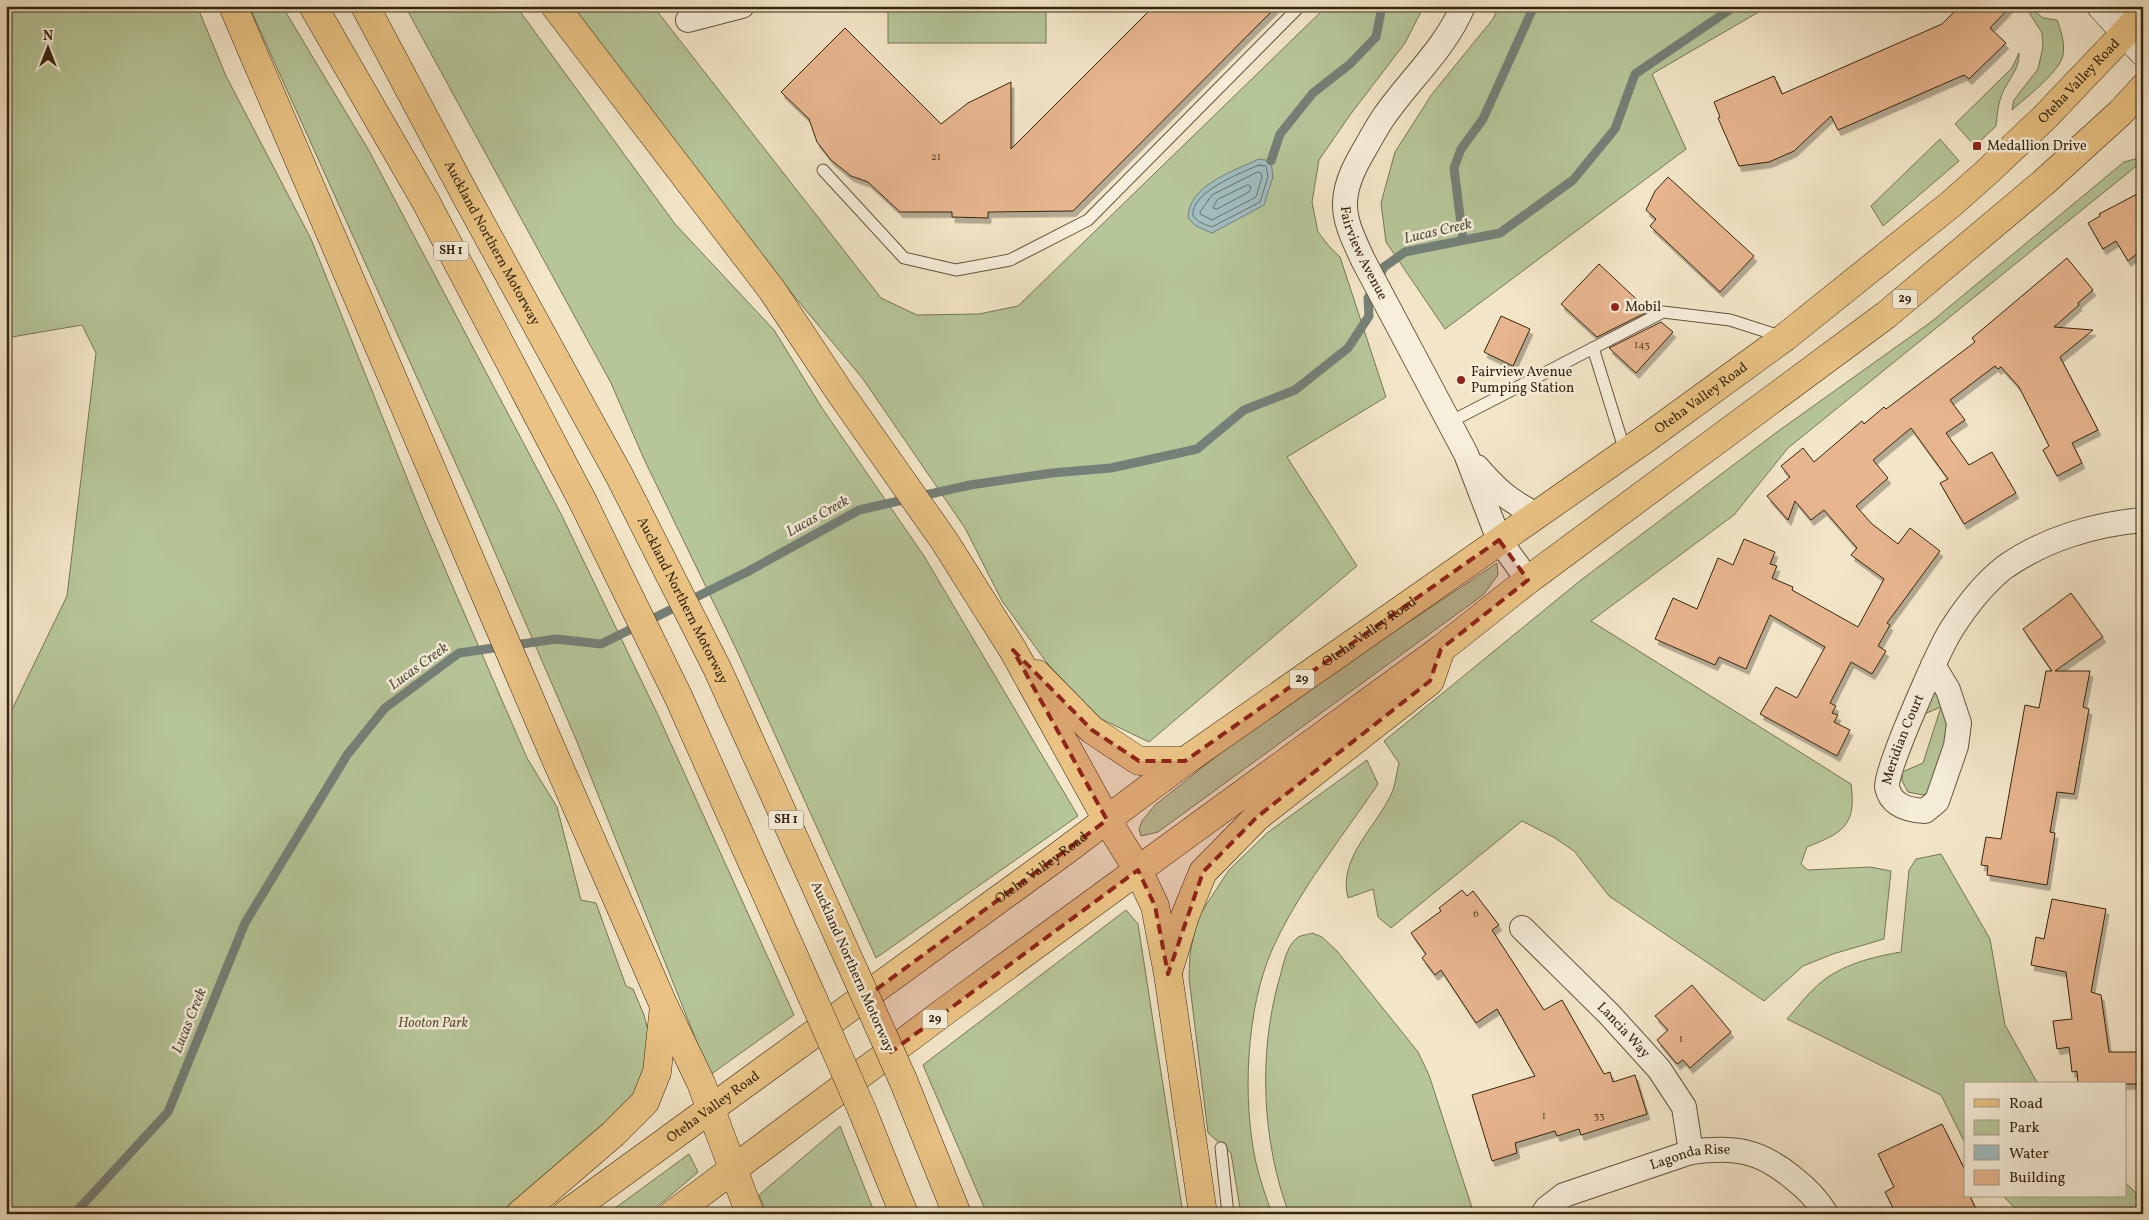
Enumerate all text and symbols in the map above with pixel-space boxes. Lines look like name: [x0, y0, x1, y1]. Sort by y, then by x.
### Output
north arrow: [22, 22, 72, 72]
text: N: [43, 27, 53, 46]
street label: Oteha Valley Road: [2034, 34, 2124, 128]
place label: Medallion Drive: [1987, 137, 2087, 156]
marker: Medallion Drive: [1971, 140, 1983, 152]
house number: 21: [931, 150, 941, 165]
street label: Auckland Northern Motorway: [439, 157, 545, 329]
street label: Fairview Avenue: [1335, 205, 1392, 304]
water label: Lucas Creek: [1402, 214, 1474, 250]
road number: SH 1: [434, 242, 468, 260]
road number: 29: [1892, 290, 1918, 308]
place label: Mobil: [1625, 298, 1661, 317]
marker: Mobil: [1609, 301, 1621, 313]
house number: 143: [1634, 338, 1650, 353]
street label: Oteha Valley Road: [1651, 358, 1752, 439]
place label: Fairview Avenue Pumping Station: [1471, 363, 1574, 398]
marker: Fairview Avenue Pumping Station: [1455, 374, 1467, 386]
water label: Lucas Creek: [783, 491, 853, 543]
street label: Auckland Northern Motorway: [632, 513, 733, 688]
street label: Oteha Valley Road: [1318, 592, 1420, 672]
water label: Lucas Creek: [385, 638, 453, 696]
road number: 29: [1290, 670, 1314, 689]
street label: Meridian Court: [1877, 691, 1929, 787]
road number: SH 1: [768, 810, 804, 830]
street label: Oteha Valley Road: [991, 827, 1092, 909]
street label: Auckland Northern Motorway: [806, 879, 898, 1056]
house number: 6: [1473, 907, 1479, 922]
water label: Lucas Creek: [167, 985, 213, 1057]
street label: Lancia Way: [1593, 998, 1655, 1063]
road number: 29: [922, 1010, 948, 1028]
park label: Hooton Park: [398, 1014, 468, 1033]
house number: 1: [1679, 1032, 1683, 1047]
street label: Oteha Valley Road: [663, 1067, 764, 1147]
legend: [1964, 1082, 2126, 1198]
text: Road: [2009, 1094, 2043, 1115]
house number: 1: [1542, 1109, 1546, 1124]
house number: 33: [1593, 1109, 1605, 1124]
text: Park: [2009, 1118, 2040, 1139]
street label: Lagonda Rise: [1648, 1140, 1731, 1175]
text: Water: [2009, 1144, 2049, 1165]
text: Building: [2009, 1168, 2066, 1189]

